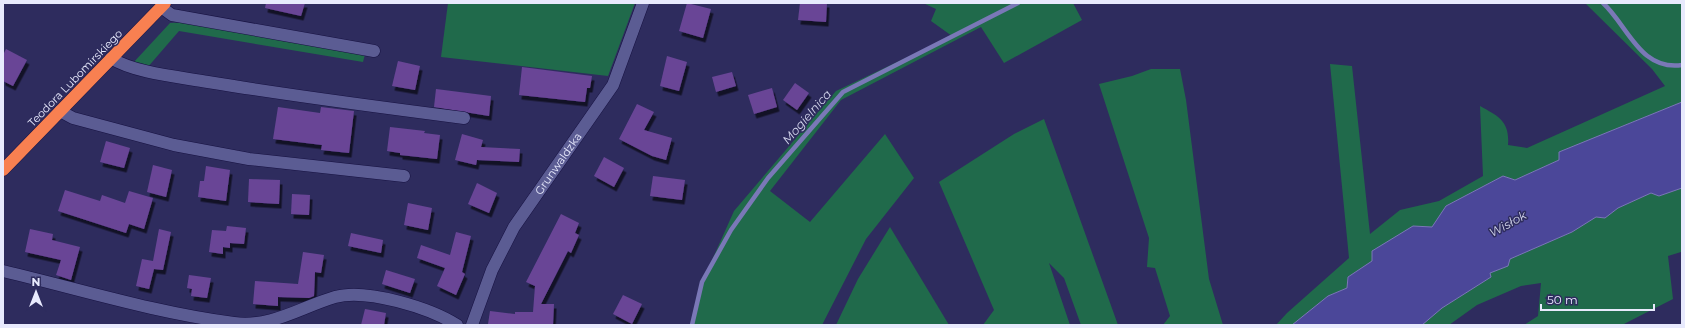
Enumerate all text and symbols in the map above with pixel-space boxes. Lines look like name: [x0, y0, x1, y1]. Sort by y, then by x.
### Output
street label: Teodora Lubomirskiego: [25, 26, 125, 130]
water label: Mogielnica: [779, 86, 834, 147]
street label: Grunwaldzka: [532, 130, 585, 198]
water label: Wisłok: [1487, 207, 1530, 240]
north arrow: [16, 272, 56, 312]
text: N: [32, 275, 40, 289]
scale bar: [1541, 286, 1654, 312]
text: 50 m: [1547, 292, 1578, 307]

